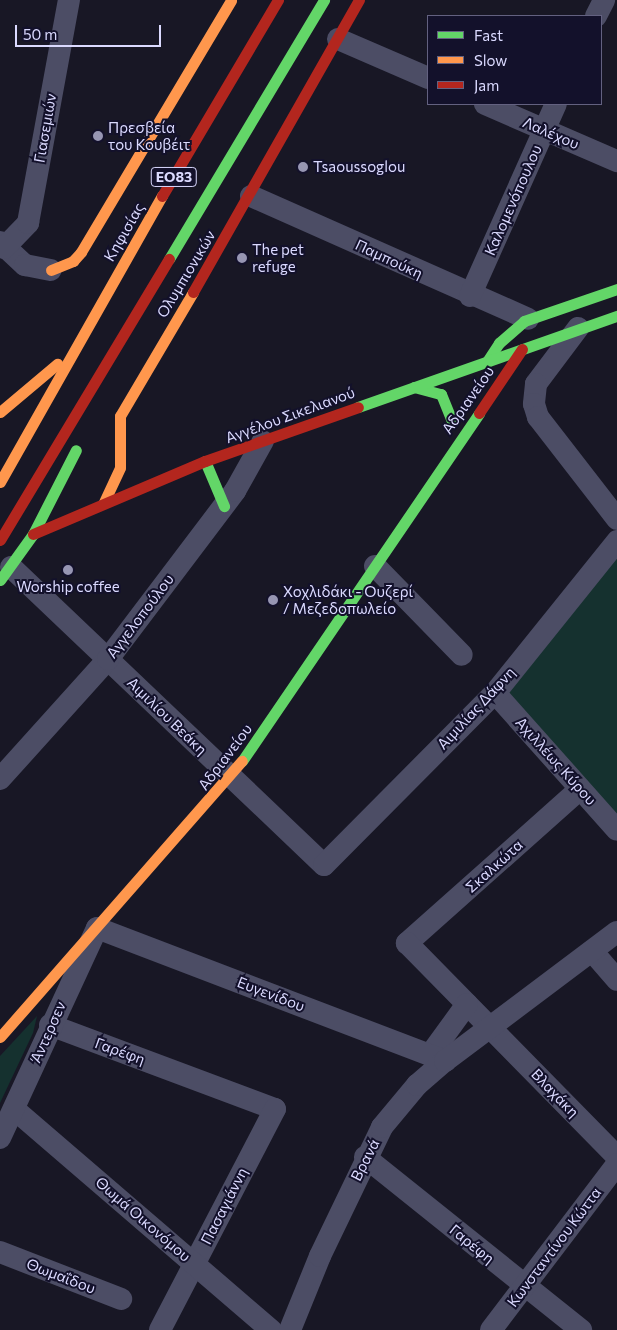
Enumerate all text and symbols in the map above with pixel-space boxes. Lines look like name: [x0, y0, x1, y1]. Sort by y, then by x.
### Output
scale bar: [18, 15, 164, 47]
legend: [427, 15, 602, 105]
text: 50 m: [23, 25, 57, 43]
text: Fast: [474, 26, 503, 44]
text: Slow: [474, 51, 507, 69]
text: Jam: [474, 76, 499, 94]
street label: Γιασεμιών: [30, 92, 60, 164]
street label: Λαλέχου: [520, 113, 582, 153]
place label: Πρεσβεία του Κουβέιτ: [108, 118, 190, 153]
marker: Πρεσβεία του Κουβέιτ: [92, 130, 104, 142]
street label: Καλομενόπουλου: [481, 142, 545, 258]
place label: Tsaoussoglou: [313, 158, 405, 176]
marker: Tsaoussoglou: [297, 161, 309, 173]
road number: ΕΟ83: [150, 166, 198, 188]
street label: Κηφισίας: [100, 200, 148, 264]
street label: Ολυμπιονικών: [153, 227, 219, 321]
street label: Παμπούκη: [352, 236, 426, 282]
place label: The pet refuge: [252, 240, 304, 275]
marker: The pet refuge: [236, 252, 248, 264]
street label: Αδριανείου: [438, 363, 498, 437]
street label: Αγγέλου Σικελιανού: [223, 383, 357, 447]
marker: Worship coffee: [62, 564, 74, 576]
street label: Αγγελοπούλου: [103, 570, 177, 662]
place label: Worship coffee: [16, 578, 120, 596]
place label: Χοχλιδάκι - Ουζερί / Μεζεδοπωλείο: [283, 582, 413, 617]
marker: Χοχλιδάκι - Ουζερί / Μεζεδοπωλείο: [267, 594, 279, 606]
street label: Αιμιλίας Δάφνη: [433, 663, 519, 753]
street label: Αιμιλίου Βεάκη: [123, 674, 211, 758]
street label: Αχιλλέως Κύρου: [512, 713, 600, 809]
street label: Αδριανείου: [194, 720, 256, 794]
street label: Σκαλκώτα: [462, 836, 526, 896]
street label: Ευγενίδου: [235, 973, 307, 1015]
street label: Άντερσεν: [26, 999, 70, 1065]
street label: Γαρέφη: [92, 1034, 148, 1068]
street label: Βλαχάκη: [528, 1065, 582, 1121]
street label: Βρανά: [347, 1136, 383, 1184]
street label: Πασαγιάννη: [197, 1165, 251, 1247]
street label: Θωμά Οικονόμου: [92, 1173, 194, 1265]
street label: Κωνσταντίνου Κώττα: [503, 1184, 605, 1310]
street label: Γαρέφη: [446, 1221, 498, 1267]
street label: Θωμαΐδου: [24, 1255, 98, 1297]

